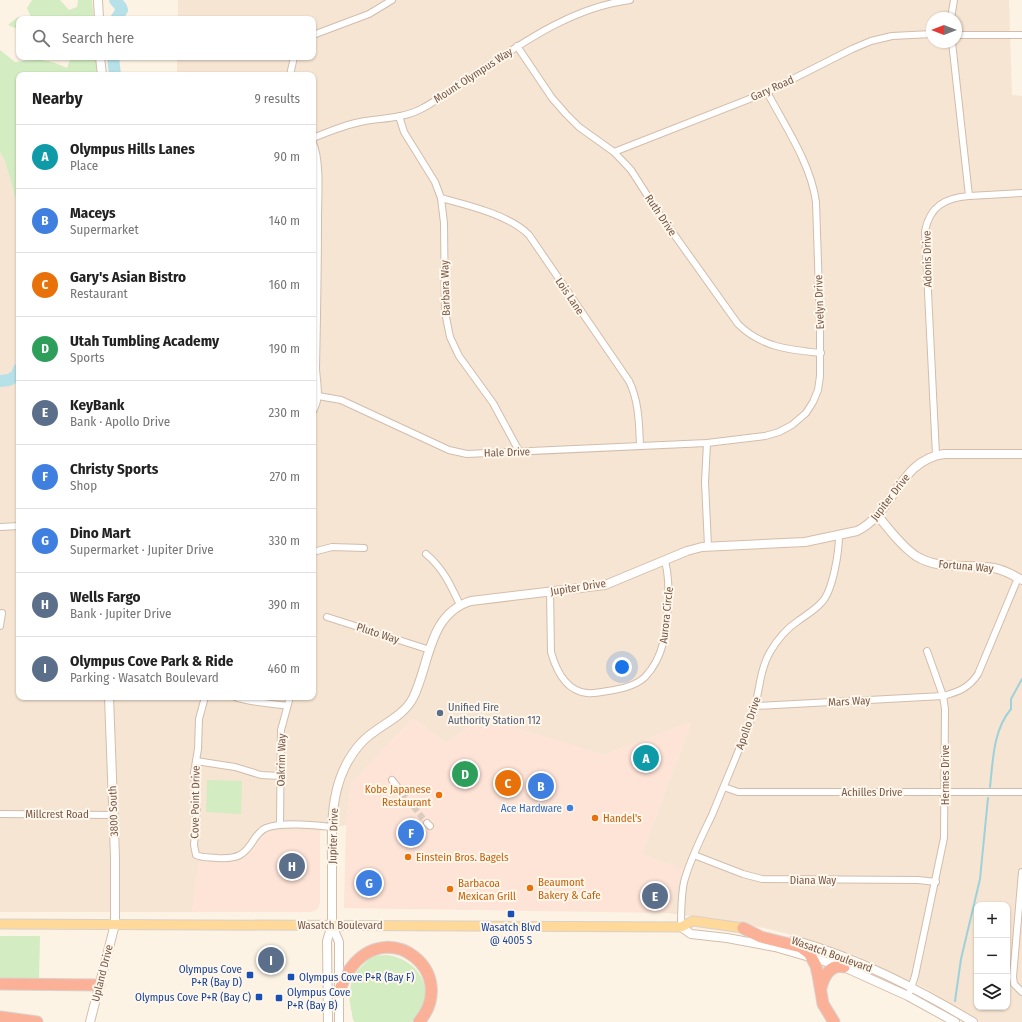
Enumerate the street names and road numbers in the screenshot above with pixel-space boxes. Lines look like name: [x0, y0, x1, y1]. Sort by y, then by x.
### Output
street label: Mount Olympus Way: [431, 45, 515, 106]
street label: Gary Road: [749, 73, 796, 104]
street label: Ruth Drive: [642, 192, 679, 238]
street label: Adonis Drive: [921, 231, 934, 287]
street label: Barbara Way: [438, 260, 453, 316]
street label: Evelyn Drive: [812, 274, 827, 329]
street label: Lois Lane: [552, 275, 587, 317]
street label: Hale Drive: [484, 445, 530, 460]
street label: Jupiter Drive: [868, 471, 913, 523]
street label: Fortuna Way: [938, 558, 994, 575]
street label: Jupiter Drive: [549, 577, 607, 598]
street label: Aurora Circle: [657, 586, 676, 644]
street label: Pluto Way: [355, 620, 401, 647]
street label: Mars Way: [828, 694, 871, 709]
street label: Apollo Drive: [733, 695, 764, 751]
street label: Oakrim Way: [275, 733, 288, 787]
street label: Hermes Drive: [939, 745, 952, 805]
street label: Cove Point Drive: [188, 765, 203, 839]
street label: 3800 South: [106, 785, 121, 837]
street label: Achilles Drive: [842, 786, 902, 799]
street label: Millcrest Road: [25, 808, 89, 821]
street label: Jupiter Drive: [326, 808, 341, 864]
street label: Diana Way: [790, 874, 836, 887]
street label: Wasatch Boulevard: [297, 919, 383, 932]
street label: Wasatch Boulevard: [790, 934, 874, 975]
street label: Upland Drive: [89, 943, 116, 1003]

